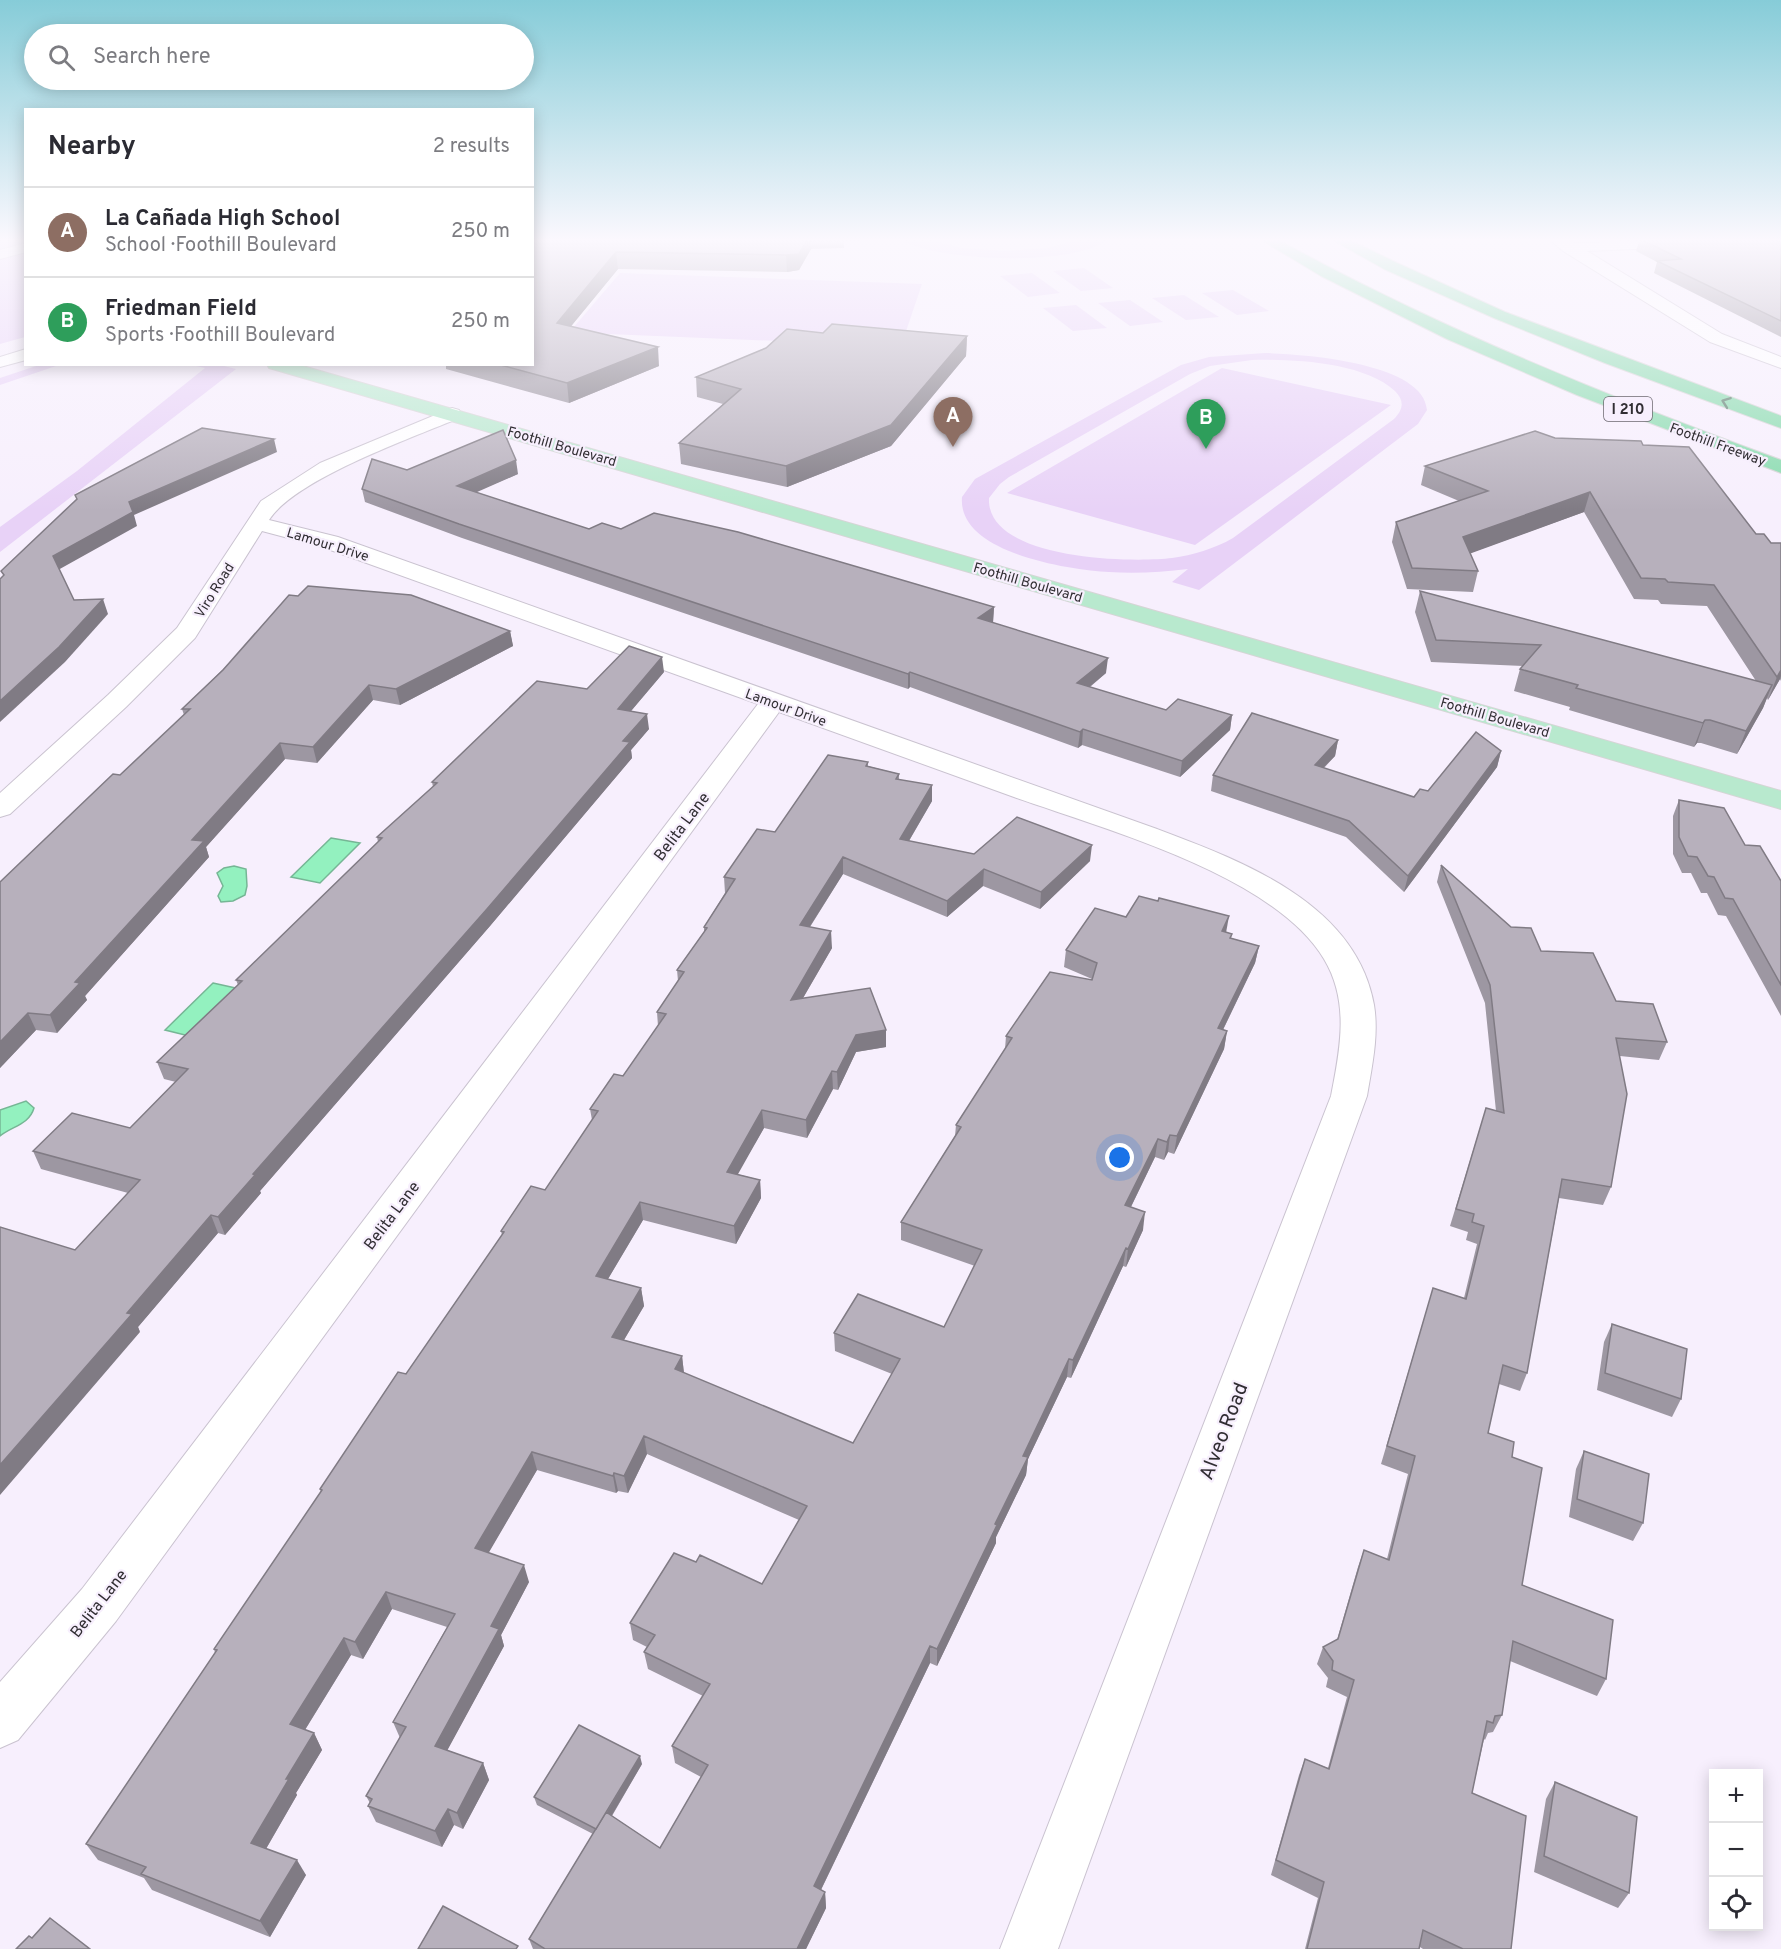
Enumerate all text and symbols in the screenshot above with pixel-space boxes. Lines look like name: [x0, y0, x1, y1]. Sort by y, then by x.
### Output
search box: [24, 24, 534, 90]
icon: search: [45, 41, 78, 74]
text: Search here: [93, 44, 211, 71]
text: Nearby: [48, 131, 136, 164]
text: 2 results: [433, 134, 510, 160]
text: La Cañada High School: [105, 206, 340, 233]
text: A: [60, 219, 75, 245]
text: 250 m: [451, 219, 510, 245]
text: School · Foothill Boulevard: [105, 233, 337, 259]
text: Friedman Field: [105, 296, 257, 323]
text: B: [61, 309, 74, 335]
text: 250 m: [451, 309, 510, 335]
text: Sports · Foothill Boulevard: [105, 323, 335, 349]
road number: I 210: [1604, 397, 1652, 421]
one-way arrow: [1721, 397, 1732, 409]
pin: A: [934, 398, 972, 447]
pin: B: [1186, 400, 1226, 449]
street label: Foothill Freeway: [1667, 420, 1768, 471]
street label: Foothill Boulevard: [505, 424, 618, 471]
street label: Lamour Drive: [284, 525, 371, 566]
street label: Viro Road: [192, 560, 239, 621]
street label: Foothill Boulevard: [971, 560, 1084, 607]
street label: Lamour Drive: [743, 686, 828, 731]
street label: Foothill Boulevard: [1438, 695, 1551, 742]
street label: Belita Lane: [650, 789, 715, 866]
your location: [1105, 1143, 1134, 1172]
street label: Belita Lane: [360, 1178, 425, 1255]
street label: Alveo Road: [1194, 1379, 1255, 1484]
street label: Belita Lane: [67, 1566, 132, 1642]
map controls: [1709, 1769, 1763, 1931]
button: +: [1709, 1769, 1763, 1823]
button: −: [1709, 1823, 1763, 1877]
button: locate: [1709, 1877, 1763, 1931]

